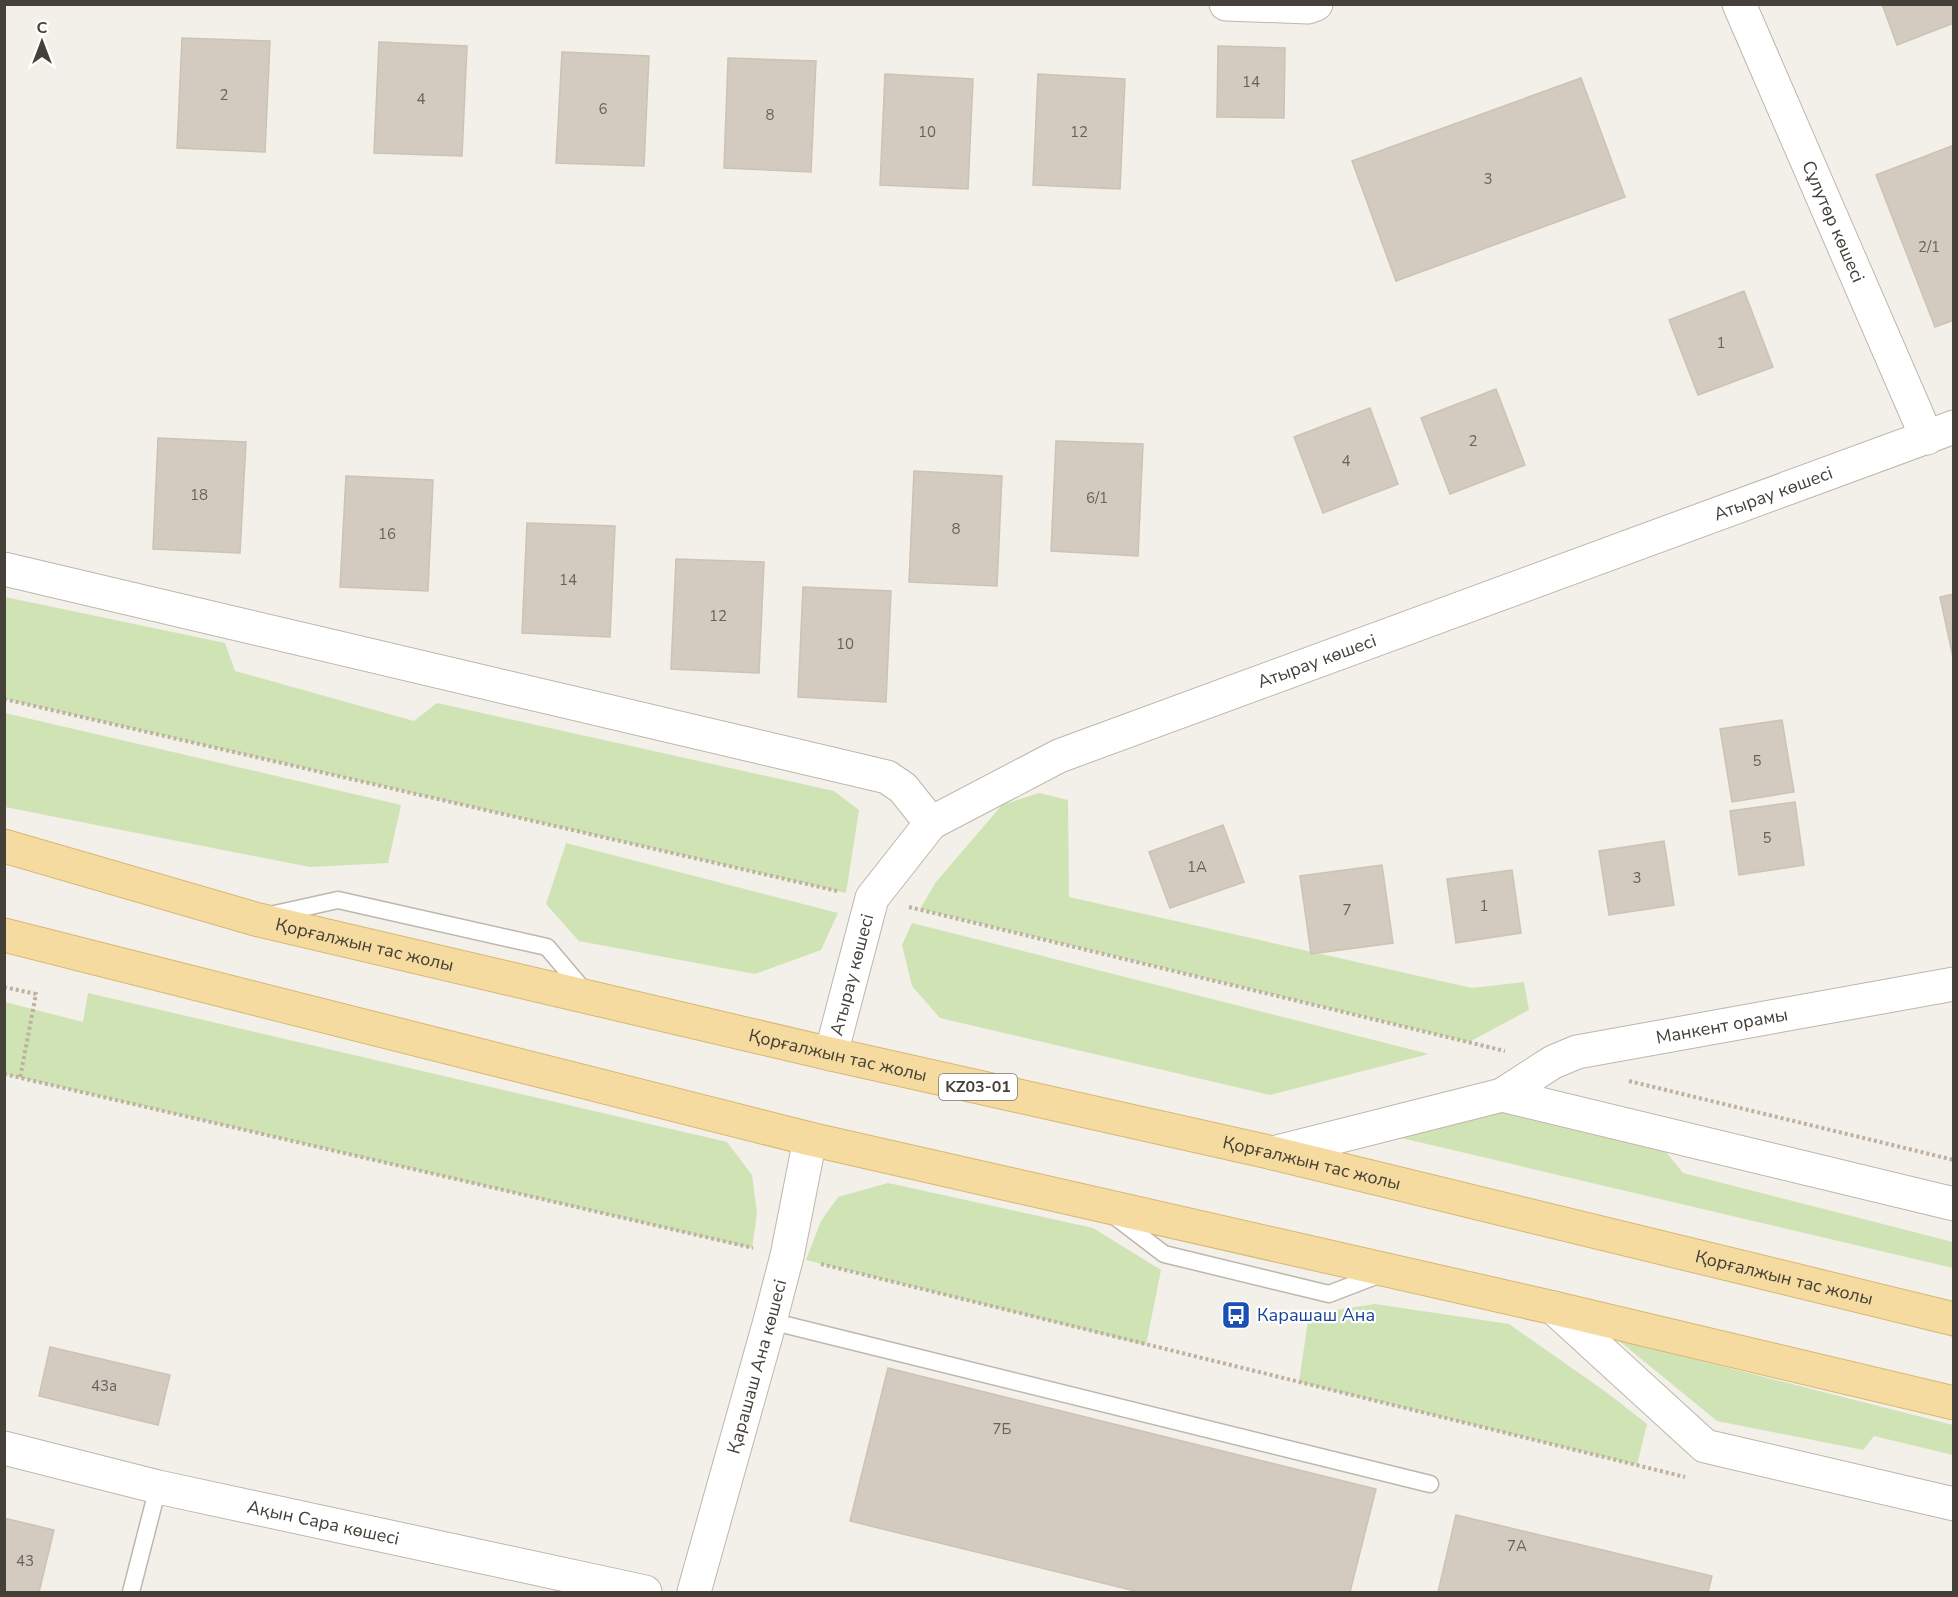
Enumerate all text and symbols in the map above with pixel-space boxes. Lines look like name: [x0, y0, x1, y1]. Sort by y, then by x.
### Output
north arrow: [12, 12, 72, 72]
text: С: [37, 17, 48, 39]
house number: 14: [1242, 72, 1260, 92]
house number: 2: [219, 85, 229, 105]
house number: 4: [416, 89, 426, 109]
house number: 6: [598, 99, 608, 119]
house number: 8: [765, 105, 775, 125]
house number: 10: [918, 122, 936, 142]
house number: 12: [1070, 122, 1088, 142]
street label: Сұлутөр көшесі: [1796, 157, 1870, 286]
house number: 3: [1483, 169, 1493, 189]
house number: 2/1: [1918, 237, 1940, 257]
house number: 1: [1716, 333, 1726, 353]
house number: 2: [1468, 431, 1478, 451]
house number: 4: [1341, 451, 1351, 471]
street label: Атырау көшесі: [1710, 461, 1836, 526]
house number: 18: [190, 485, 208, 505]
house number: 6/1: [1086, 488, 1108, 508]
house number: 8: [951, 519, 961, 539]
house number: 16: [378, 524, 396, 544]
house number: 14: [559, 570, 577, 590]
house number: 12: [709, 606, 727, 626]
street label: Атырау көшесі: [1254, 628, 1380, 694]
house number: 10: [836, 634, 854, 654]
house number: 5: [1752, 751, 1762, 771]
house number: 5: [1762, 828, 1772, 848]
house number: 1А: [1187, 857, 1207, 877]
house number: 3: [1632, 868, 1642, 888]
house number: 1: [1479, 896, 1489, 916]
house number: 7: [1342, 900, 1352, 920]
street label: Атырау көшесі: [824, 911, 879, 1038]
street label: Қорғалжын тас жолы: [273, 912, 456, 977]
street label: Манкент орамы: [1654, 1002, 1790, 1050]
street label: Қорғалжын тас жолы: [746, 1023, 929, 1087]
road number: KZ03-01: [939, 1074, 1017, 1100]
street label: Қорғалжын тас жолы: [1221, 1130, 1403, 1196]
street label: Қорғалжын тас жолы: [1693, 1244, 1875, 1311]
street label: Қарашаш Ана көшесі: [721, 1277, 792, 1457]
bus stop icon: Карашаш Ана: [1220, 1299, 1252, 1331]
place label: Карашаш Ана: [1257, 1303, 1375, 1327]
house number: 43а: [91, 1376, 117, 1396]
house number: 7Б: [993, 1419, 1012, 1439]
street label: Ақын Сара көшесі: [245, 1495, 402, 1551]
house number: 7А: [1507, 1536, 1527, 1556]
house number: 43: [16, 1551, 34, 1571]

